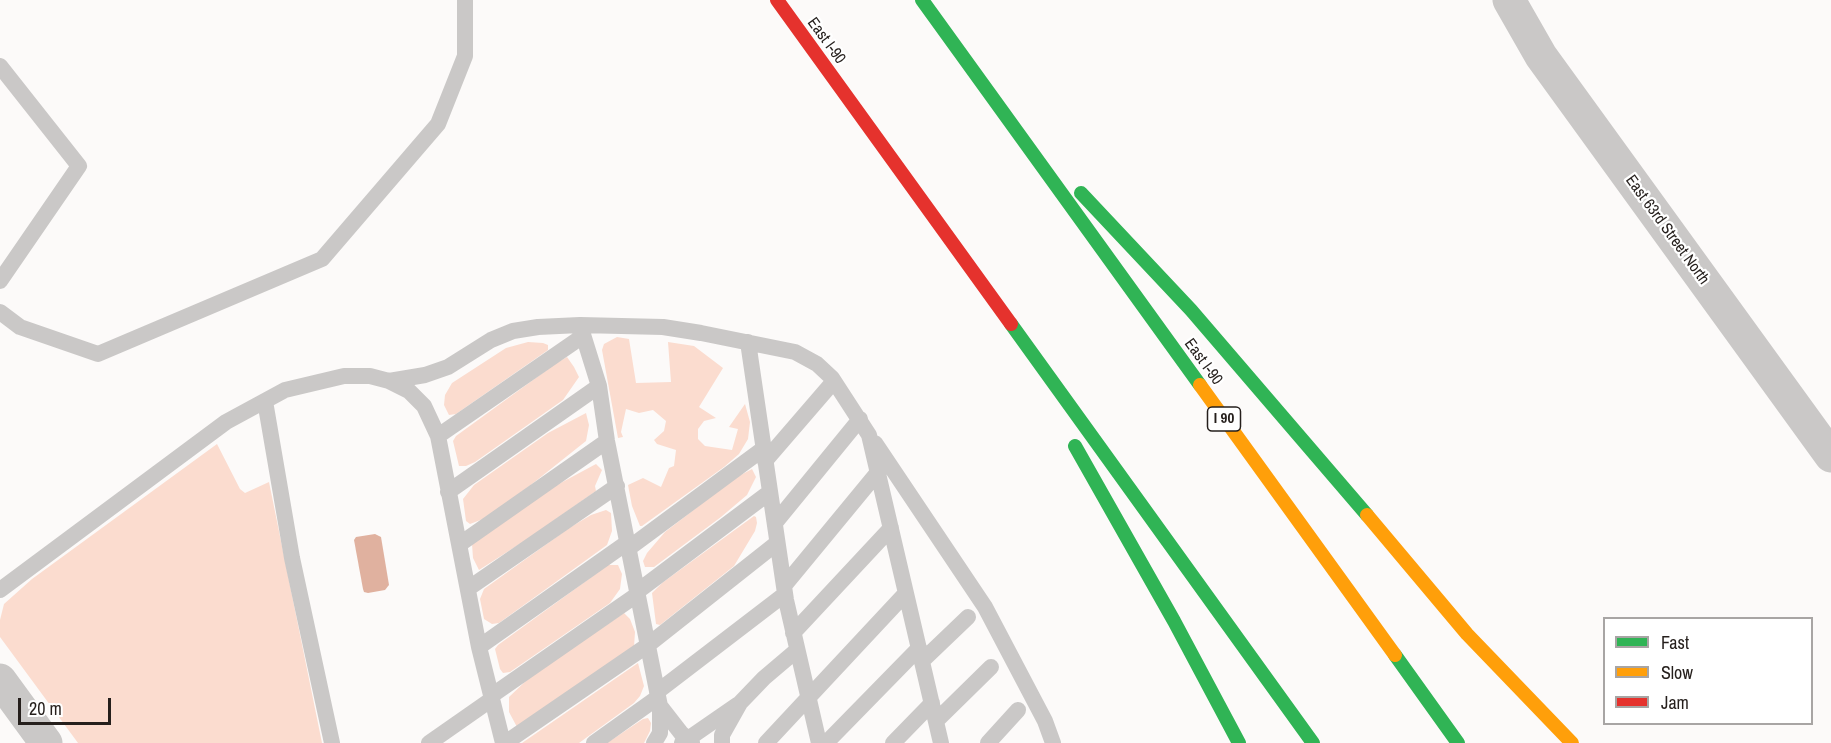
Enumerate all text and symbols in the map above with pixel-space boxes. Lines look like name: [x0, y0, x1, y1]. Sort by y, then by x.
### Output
street label: East I-90: [803, 14, 849, 68]
street label: East 63rd Street North: [1621, 172, 1713, 288]
street label: East I-90: [1180, 335, 1226, 389]
road number: I 90: [1208, 407, 1240, 431]
legend: [1603, 617, 1813, 725]
text: Fast: [1661, 630, 1689, 655]
text: Slow: [1661, 660, 1693, 685]
scale bar: [21, 686, 114, 724]
text: Jam: [1661, 690, 1689, 715]
text: 20 m: [29, 696, 62, 721]

